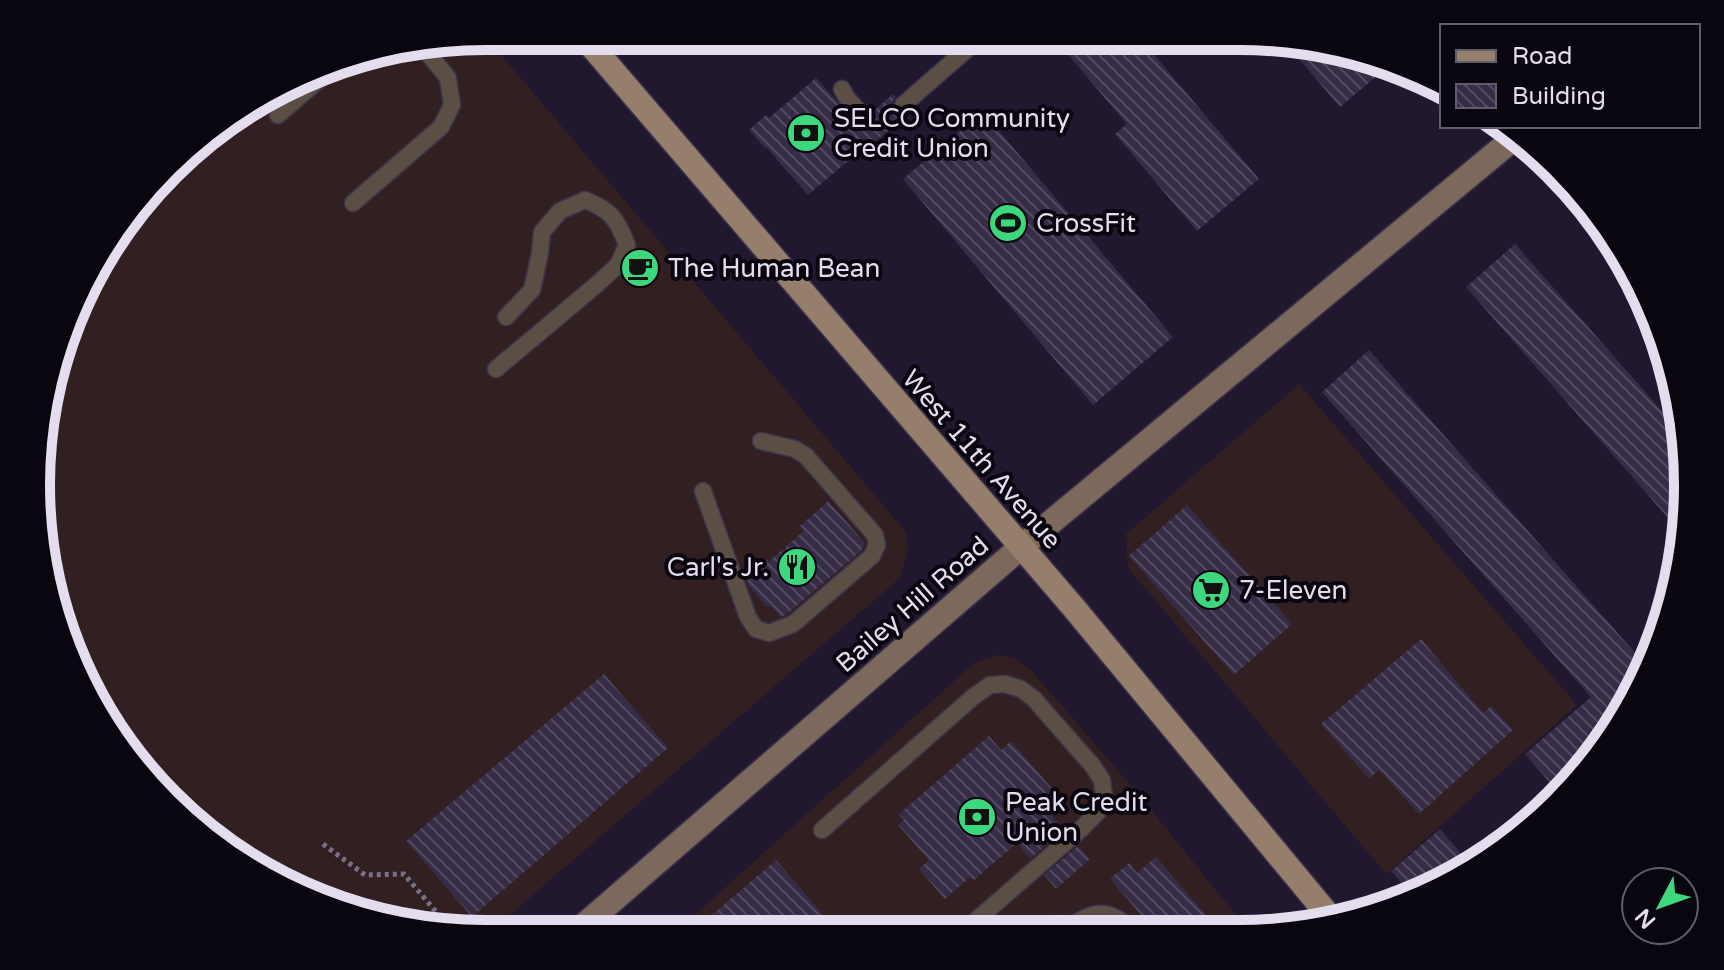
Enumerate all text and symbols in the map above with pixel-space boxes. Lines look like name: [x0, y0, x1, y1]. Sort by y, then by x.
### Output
legend: [1440, 24, 1700, 128]
text: Road: [1512, 42, 1572, 71]
text: Building: [1512, 82, 1606, 111]
place label: SELCO Community Credit Union: [834, 103, 1070, 164]
bank icon: SELCO Community Credit Union: [785, 112, 827, 154]
sports icon: CrossFit: [987, 202, 1029, 244]
place label: CrossFit: [1036, 208, 1136, 239]
cafe icon: The Human Bean: [619, 247, 661, 289]
place label: The Human Bean: [668, 253, 880, 284]
street label: West 11th Avenue: [895, 363, 1068, 555]
street label: Bailey Hill Road: [830, 530, 995, 679]
restaurant icon: Carl's Jr.: [776, 546, 818, 588]
place label: Carl's Jr.: [667, 552, 769, 583]
supermarket icon: 7-Eleven: [1190, 569, 1232, 611]
place label: 7-Eleven: [1239, 575, 1347, 606]
place label: Peak Credit Union: [1005, 787, 1147, 848]
bank icon: Peak Credit Union: [956, 796, 998, 838]
north arrow: [1620, 866, 1700, 946]
text: N: [1630, 903, 1661, 934]

